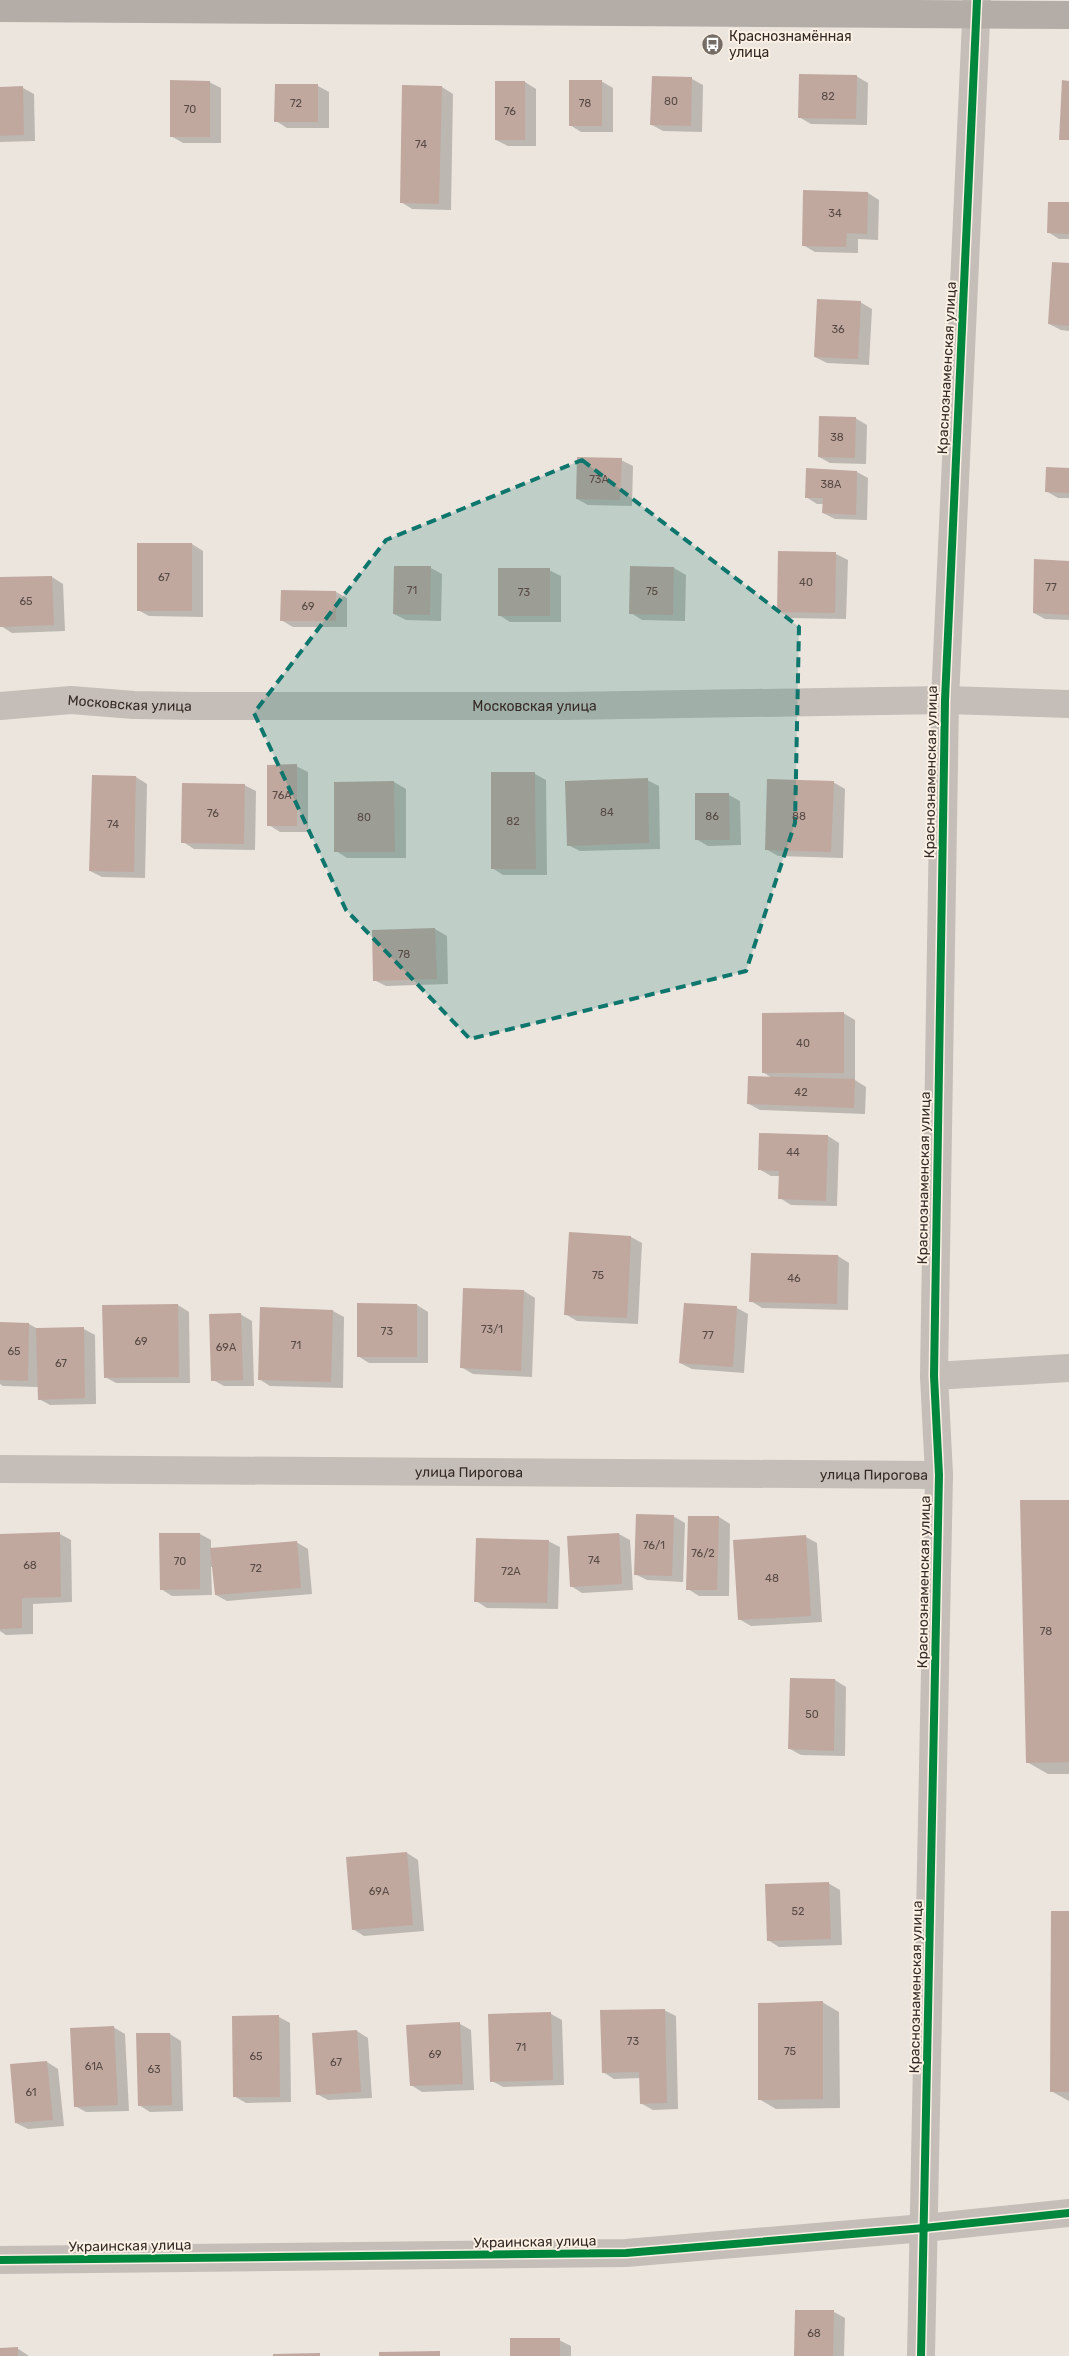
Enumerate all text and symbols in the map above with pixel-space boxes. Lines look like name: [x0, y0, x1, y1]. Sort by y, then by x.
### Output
place label: Краснознамённая улица: [729, 28, 852, 61]
bus stop icon: Краснознамённая улица: [701, 32, 725, 56]
house number: 82: [821, 90, 835, 103]
house number: 80: [664, 95, 678, 108]
house number: 72: [290, 97, 302, 110]
house number: 78: [579, 97, 591, 110]
house number: 70: [184, 103, 196, 116]
house number: 76: [504, 105, 516, 118]
house number: 74: [415, 138, 427, 151]
house number: 34: [828, 207, 842, 220]
street label: Краснознаменская улица: [934, 281, 960, 455]
house number: 36: [831, 323, 845, 336]
house number: 38: [830, 431, 844, 444]
house number: 73А: [589, 473, 609, 486]
house number: 38А: [821, 478, 842, 491]
house number: 67: [158, 571, 170, 584]
house number: 40: [799, 576, 813, 589]
house number: 77: [1045, 581, 1057, 594]
house number: 71: [407, 584, 417, 597]
house number: 75: [646, 585, 659, 598]
house number: 73: [518, 586, 531, 599]
house number: 65: [19, 595, 33, 608]
house number: 69: [301, 600, 315, 613]
street label: Краснознаменская улица: [921, 685, 941, 859]
street label: Московская улица: [67, 691, 192, 714]
street label: Московская улица: [472, 697, 597, 715]
house number: 76А: [272, 789, 292, 802]
house number: 84: [600, 806, 614, 819]
house number: 76: [207, 807, 219, 820]
house number: 86: [705, 810, 719, 823]
house number: 88: [792, 810, 806, 823]
house number: 80: [357, 811, 371, 824]
house number: 82: [506, 815, 520, 828]
house number: 74: [107, 818, 119, 831]
house number: 78: [398, 948, 410, 961]
house number: 40: [796, 1037, 810, 1050]
house number: 42: [794, 1086, 808, 1099]
street label: Краснознаменская улица: [914, 1091, 934, 1265]
house number: 44: [786, 1146, 800, 1159]
house number: 75: [592, 1269, 605, 1282]
house number: 46: [787, 1272, 801, 1285]
house number: 73/1: [481, 1323, 503, 1336]
house number: 73: [381, 1325, 394, 1338]
house number: 77: [702, 1329, 714, 1342]
house number: 69: [134, 1335, 148, 1348]
house number: 71: [291, 1339, 301, 1352]
house number: 69А: [216, 1341, 237, 1354]
house number: 65: [7, 1345, 21, 1358]
house number: 67: [55, 1357, 67, 1370]
street label: улица Пирогова: [415, 1463, 523, 1481]
street label: улица Пирогова: [820, 1466, 928, 1483]
street label: Краснознаменская улица: [914, 1495, 934, 1669]
house number: 76/1: [643, 1539, 665, 1552]
house number: 76/2: [691, 1547, 715, 1560]
house number: 74: [588, 1554, 600, 1567]
house number: 70: [174, 1555, 186, 1568]
house number: 68: [23, 1559, 37, 1572]
house number: 72: [250, 1562, 262, 1575]
house number: 72А: [501, 1565, 521, 1578]
house number: 48: [765, 1572, 779, 1585]
house number: 78: [1040, 1625, 1052, 1638]
house number: 50: [805, 1708, 819, 1721]
house number: 69А: [369, 1885, 390, 1898]
street label: Краснознаменская улица: [906, 1900, 926, 2074]
house number: 52: [792, 1905, 805, 1918]
house number: 73: [627, 2035, 640, 2048]
house number: 71: [516, 2041, 526, 2054]
house number: 75: [784, 2045, 797, 2058]
house number: 69: [428, 2048, 442, 2061]
house number: 65: [249, 2050, 263, 2063]
house number: 67: [330, 2056, 342, 2069]
house number: 61А: [85, 2060, 104, 2073]
house number: 63: [147, 2063, 161, 2076]
house number: 61: [25, 2086, 37, 2099]
street label: Украинская улица: [474, 2232, 596, 2252]
street label: Украинская улица: [69, 2236, 191, 2256]
house number: 68: [807, 2327, 821, 2340]

